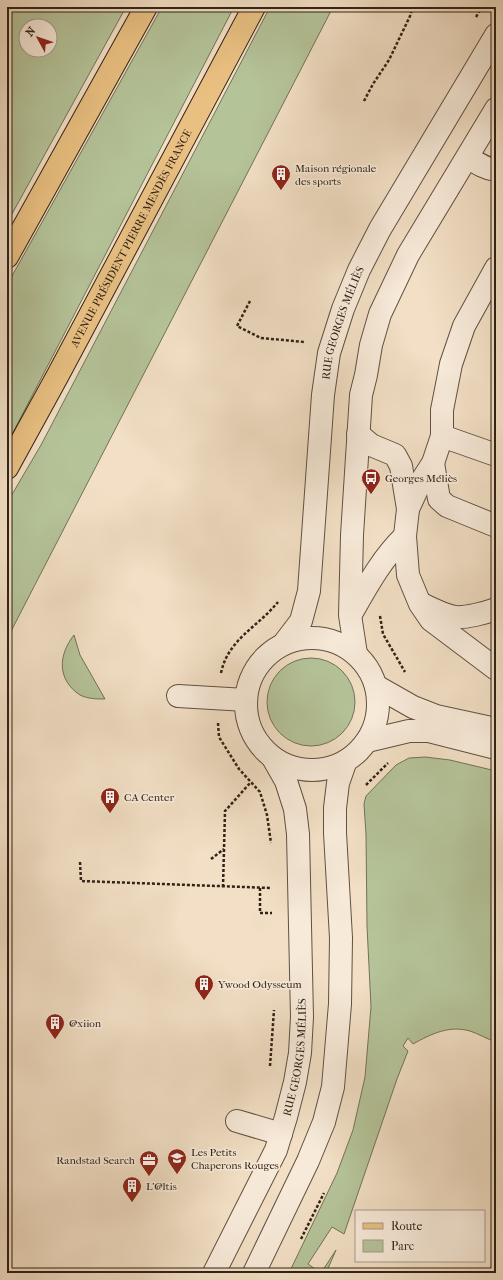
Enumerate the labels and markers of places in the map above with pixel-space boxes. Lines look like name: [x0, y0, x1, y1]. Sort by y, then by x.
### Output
place label: Maison régionale des sports: [295, 162, 377, 188]
building icon: Maison régionale des sports: [270, 163, 292, 191]
bus stop icon: Georges Méliès: [360, 467, 382, 495]
place label: Georges Méliès: [385, 472, 457, 485]
building icon: CA Center: [99, 786, 121, 814]
place label: CA Center: [124, 791, 174, 804]
building icon: Ywood Odysseum: [193, 973, 215, 1001]
place label: Ywood Odysseum: [217, 978, 302, 991]
building icon: @xiion: [44, 1012, 66, 1040]
place label: @xiion: [69, 1017, 102, 1030]
place label: Les Petits Chaperons Rouges: [191, 1146, 279, 1172]
school or university icon: Les Petits Chaperons Rouges: [166, 1147, 188, 1175]
office icon: Randstad Search: [138, 1149, 160, 1177]
place label: Randstad Search: [56, 1154, 136, 1167]
building icon: L'@ltis: [121, 1175, 143, 1203]
place label: L'@ltis: [146, 1180, 177, 1193]

